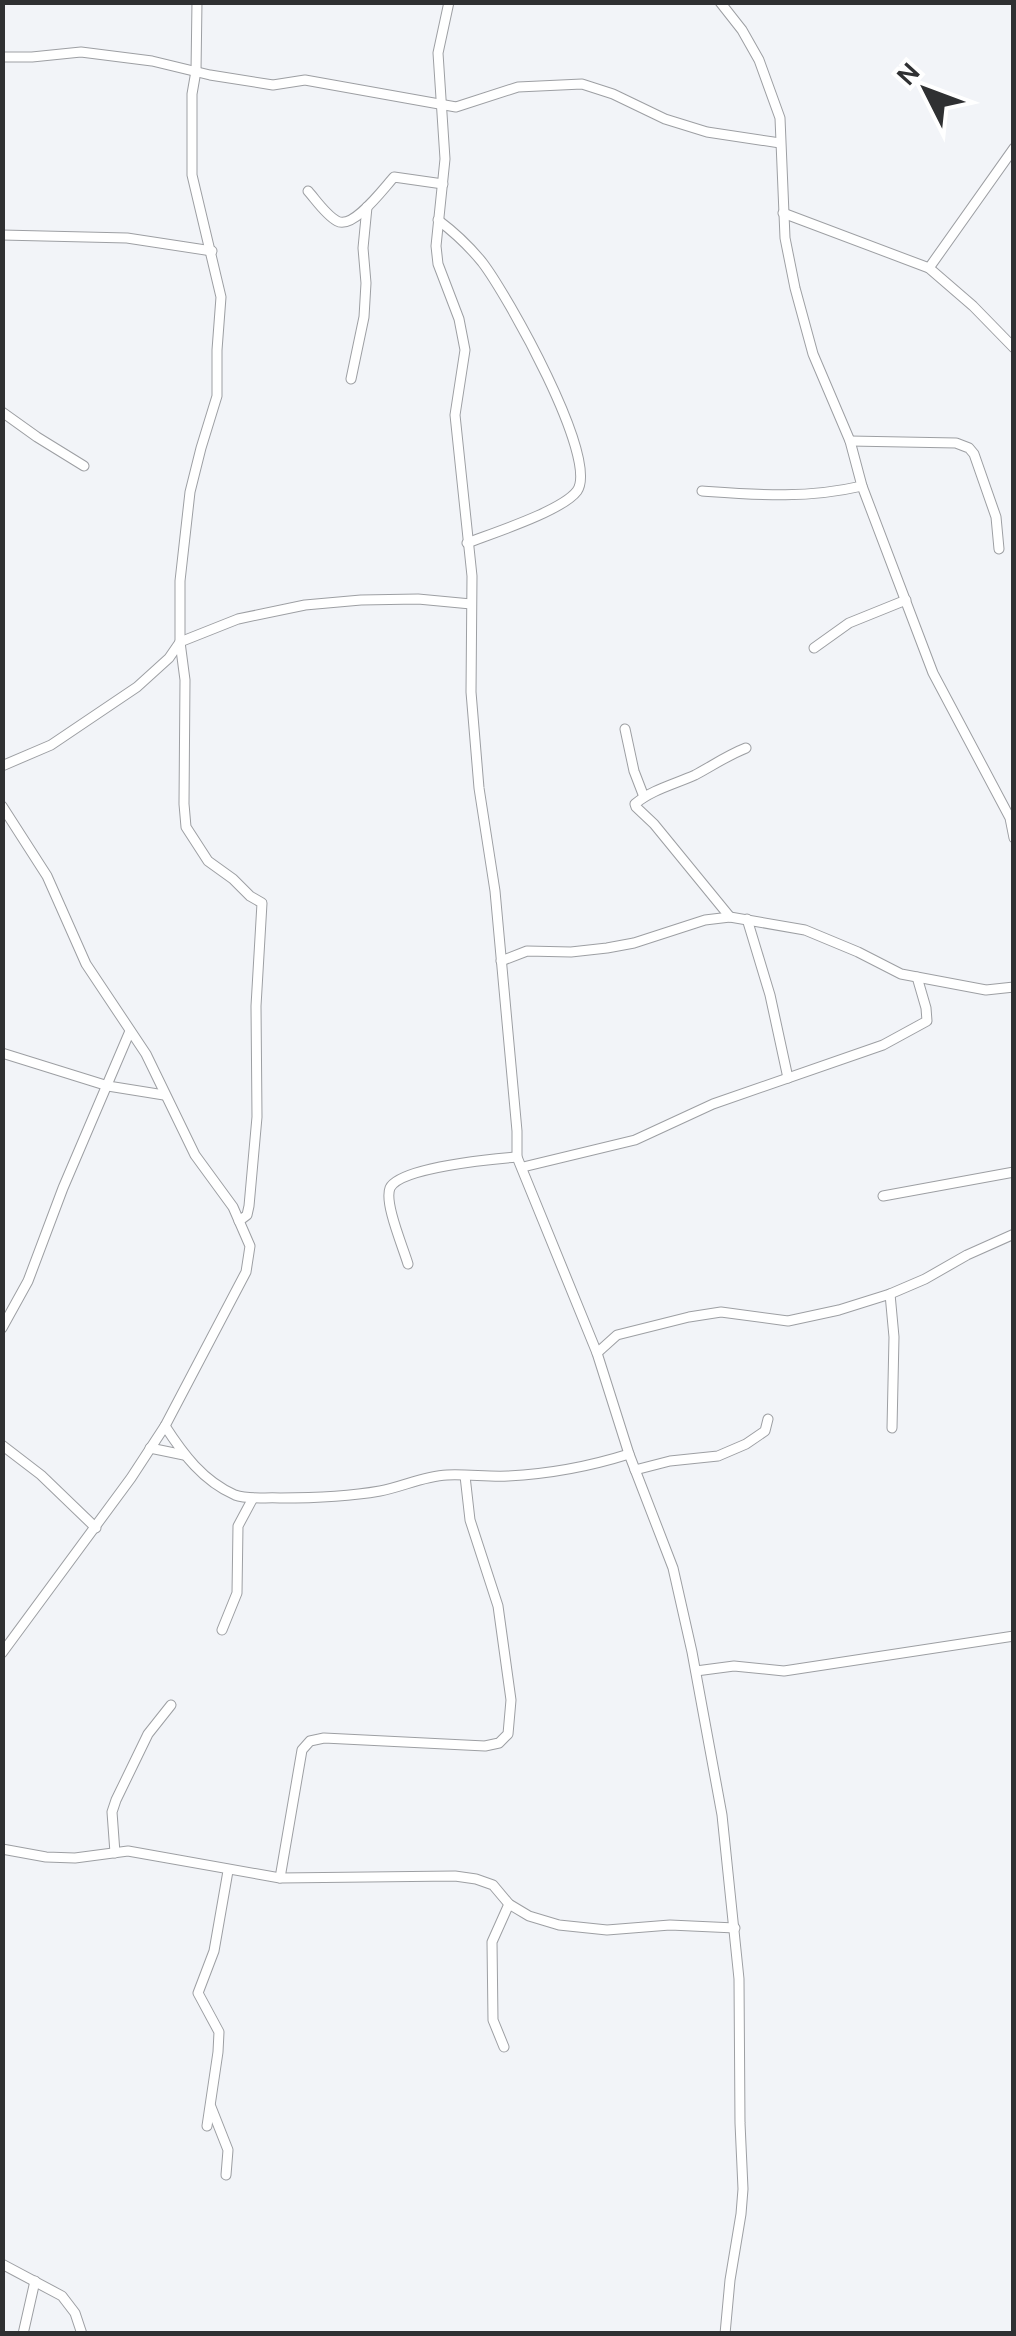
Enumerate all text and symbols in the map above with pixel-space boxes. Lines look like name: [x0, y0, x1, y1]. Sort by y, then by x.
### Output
north arrow: [876, 40, 976, 140]
text: N: [889, 55, 927, 92]

